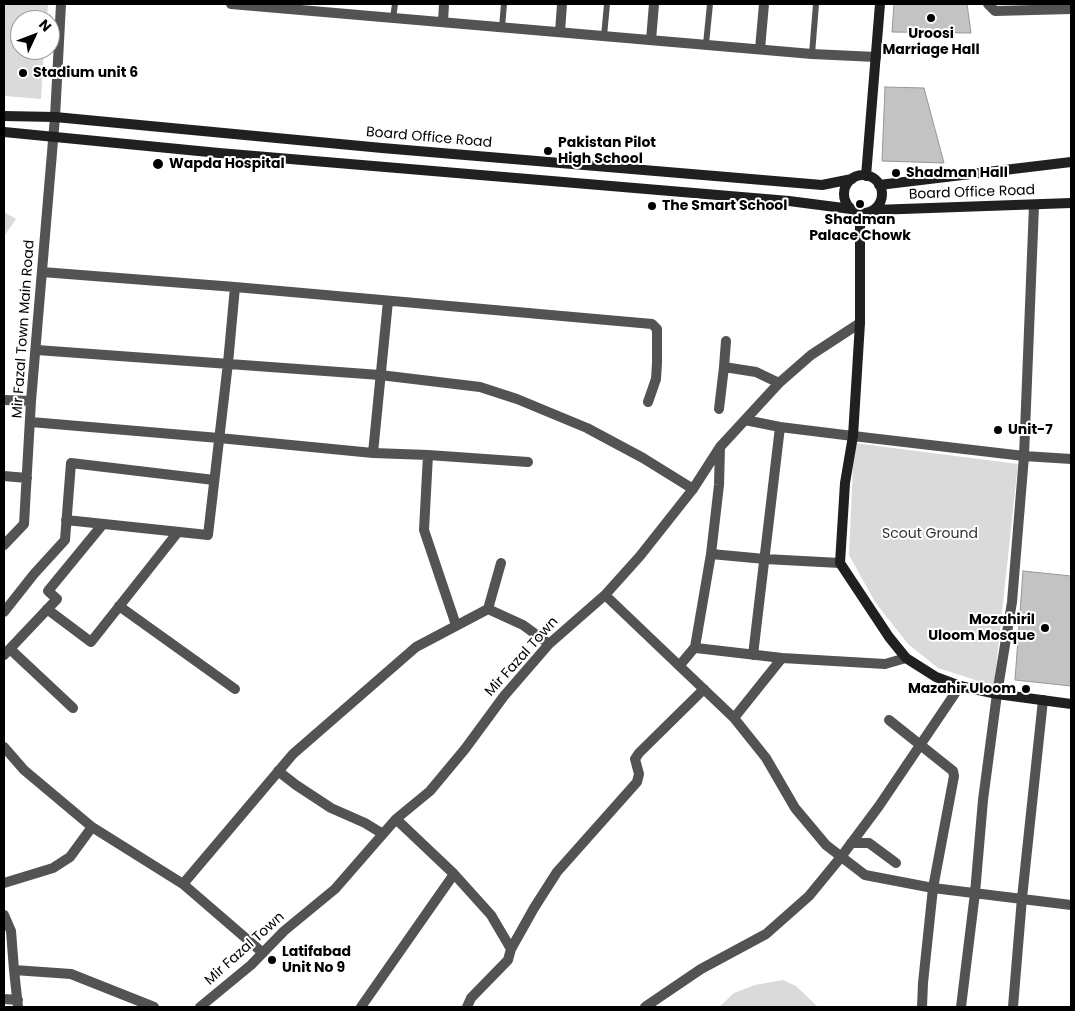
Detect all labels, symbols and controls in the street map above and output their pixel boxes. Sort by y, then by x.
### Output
north arrow [10,10,60,60]
marker: Uroosi Marriage Hall [925,12,937,24]
text: N [34,15,56,36]
place label: Uroosi Marriage Hall [882,26,980,58]
place label: Stadium unit 6 [33,65,138,81]
marker: Stadium unit 6 [17,67,29,79]
street label: Board Office Road [365,124,493,152]
place label: Pakistan Pilot High School [558,135,656,168]
marker: Pakistan Pilot High School [542,145,554,157]
place label: Wapda Hospital [169,156,285,172]
marker: Wapda Hospital [151,157,165,171]
place label: Shadman Hall [906,165,1008,181]
marker: Shadman Hall [890,167,902,179]
street label: Board Office Road [909,182,1035,204]
place label: The Smart School [662,198,787,214]
marker: Shadman Palace Chowk [854,198,866,210]
marker: The Smart School [646,200,658,212]
place label: Shadman Palace Chowk [809,212,911,244]
street label: Mir Fazal Town Main Road [9,239,39,419]
place label: Unit-7 [1008,422,1053,438]
marker: Unit-7 [992,424,1004,436]
park label: Scout Ground [882,526,978,542]
place label: Mozahiril Uloom Mosque [928,612,1035,644]
street label: Mir Fazal Town [482,614,562,700]
marker: Mozahiril Uloom Mosque [1039,622,1051,634]
place label: Mazahir Uloom [908,681,1016,697]
marker: Mazahir Uloom [1020,683,1032,695]
street label: Mir Fazal Town [202,909,288,989]
place label: Latifabad Unit No 9 [282,944,351,976]
marker: Latifabad Unit No 9 [266,954,278,966]

